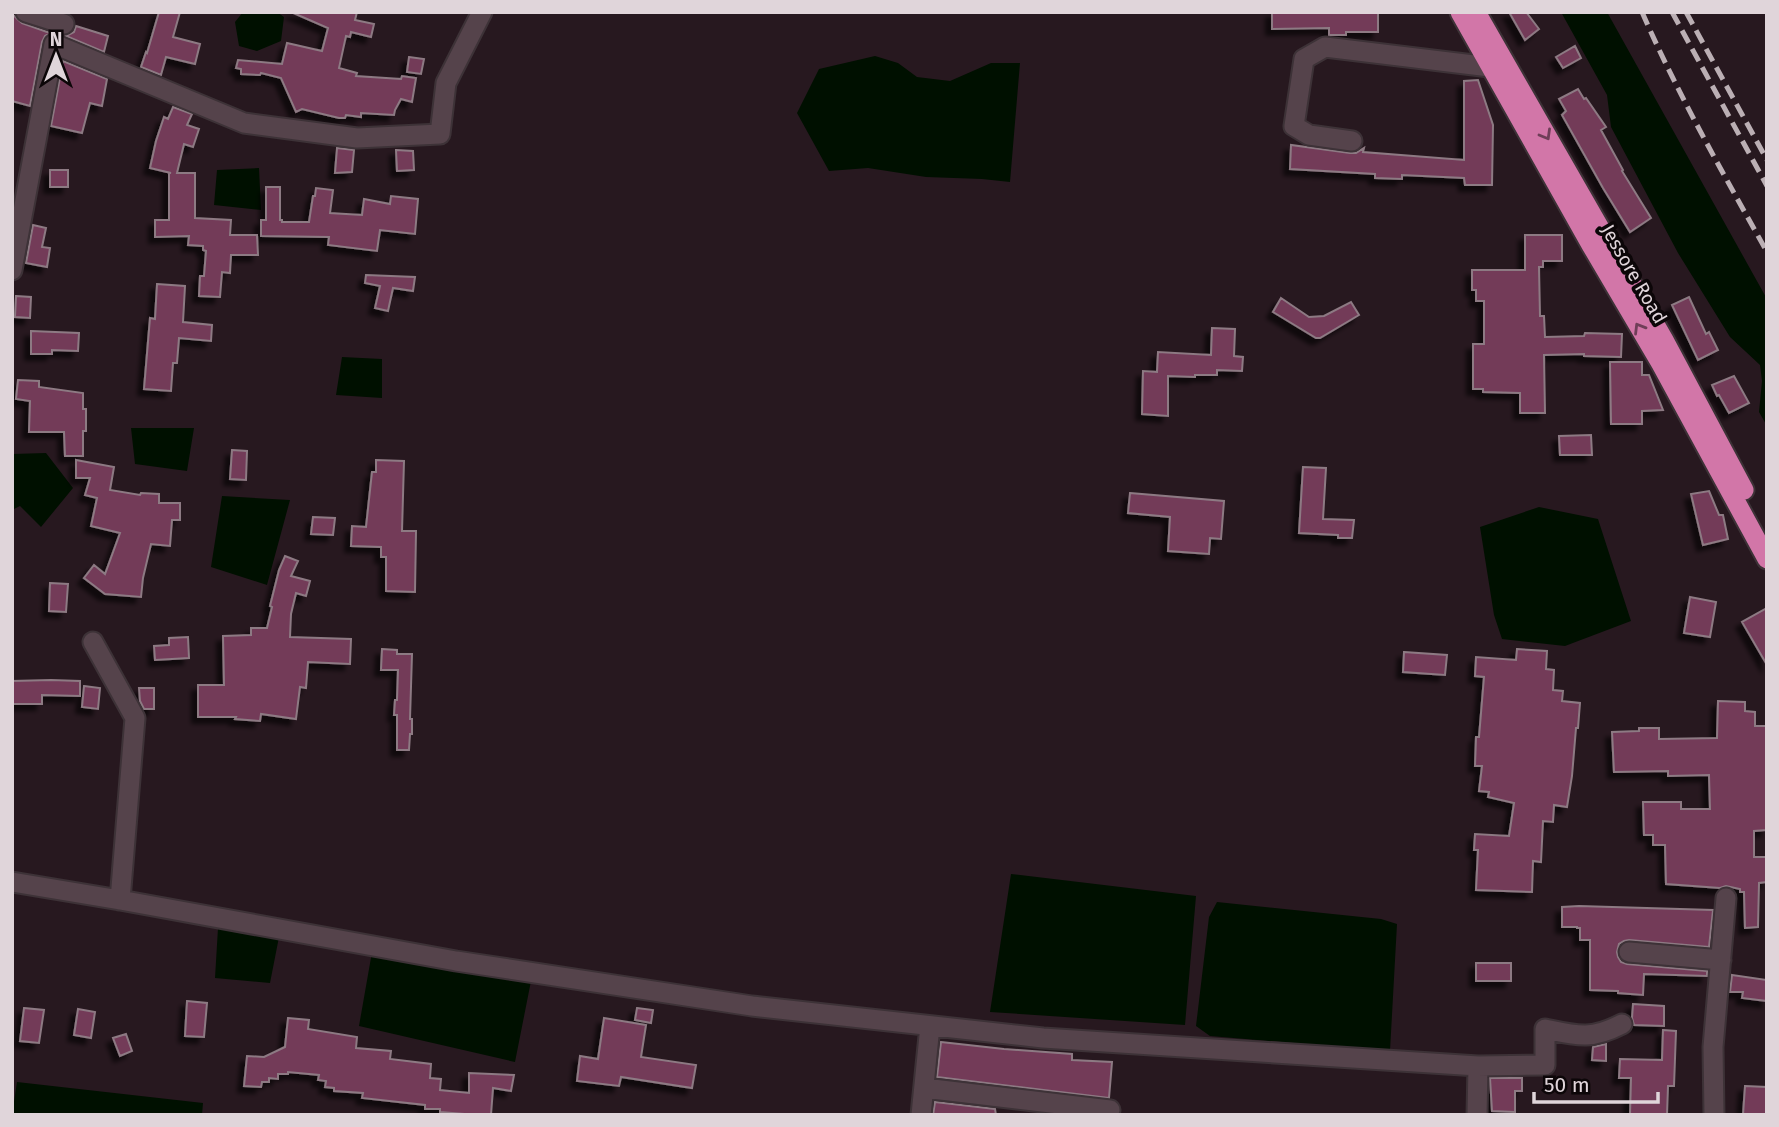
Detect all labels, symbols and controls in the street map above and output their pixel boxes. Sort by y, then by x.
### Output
north arrow [21,21,91,91]
text: N [50,28,62,51]
one-way arrow [1538,128,1551,141]
street label: Jessore Road [1596,220,1672,328]
one-way arrow [1634,322,1647,335]
scale bar [1534,1060,1658,1104]
text: 50 m [1544,1072,1590,1098]

